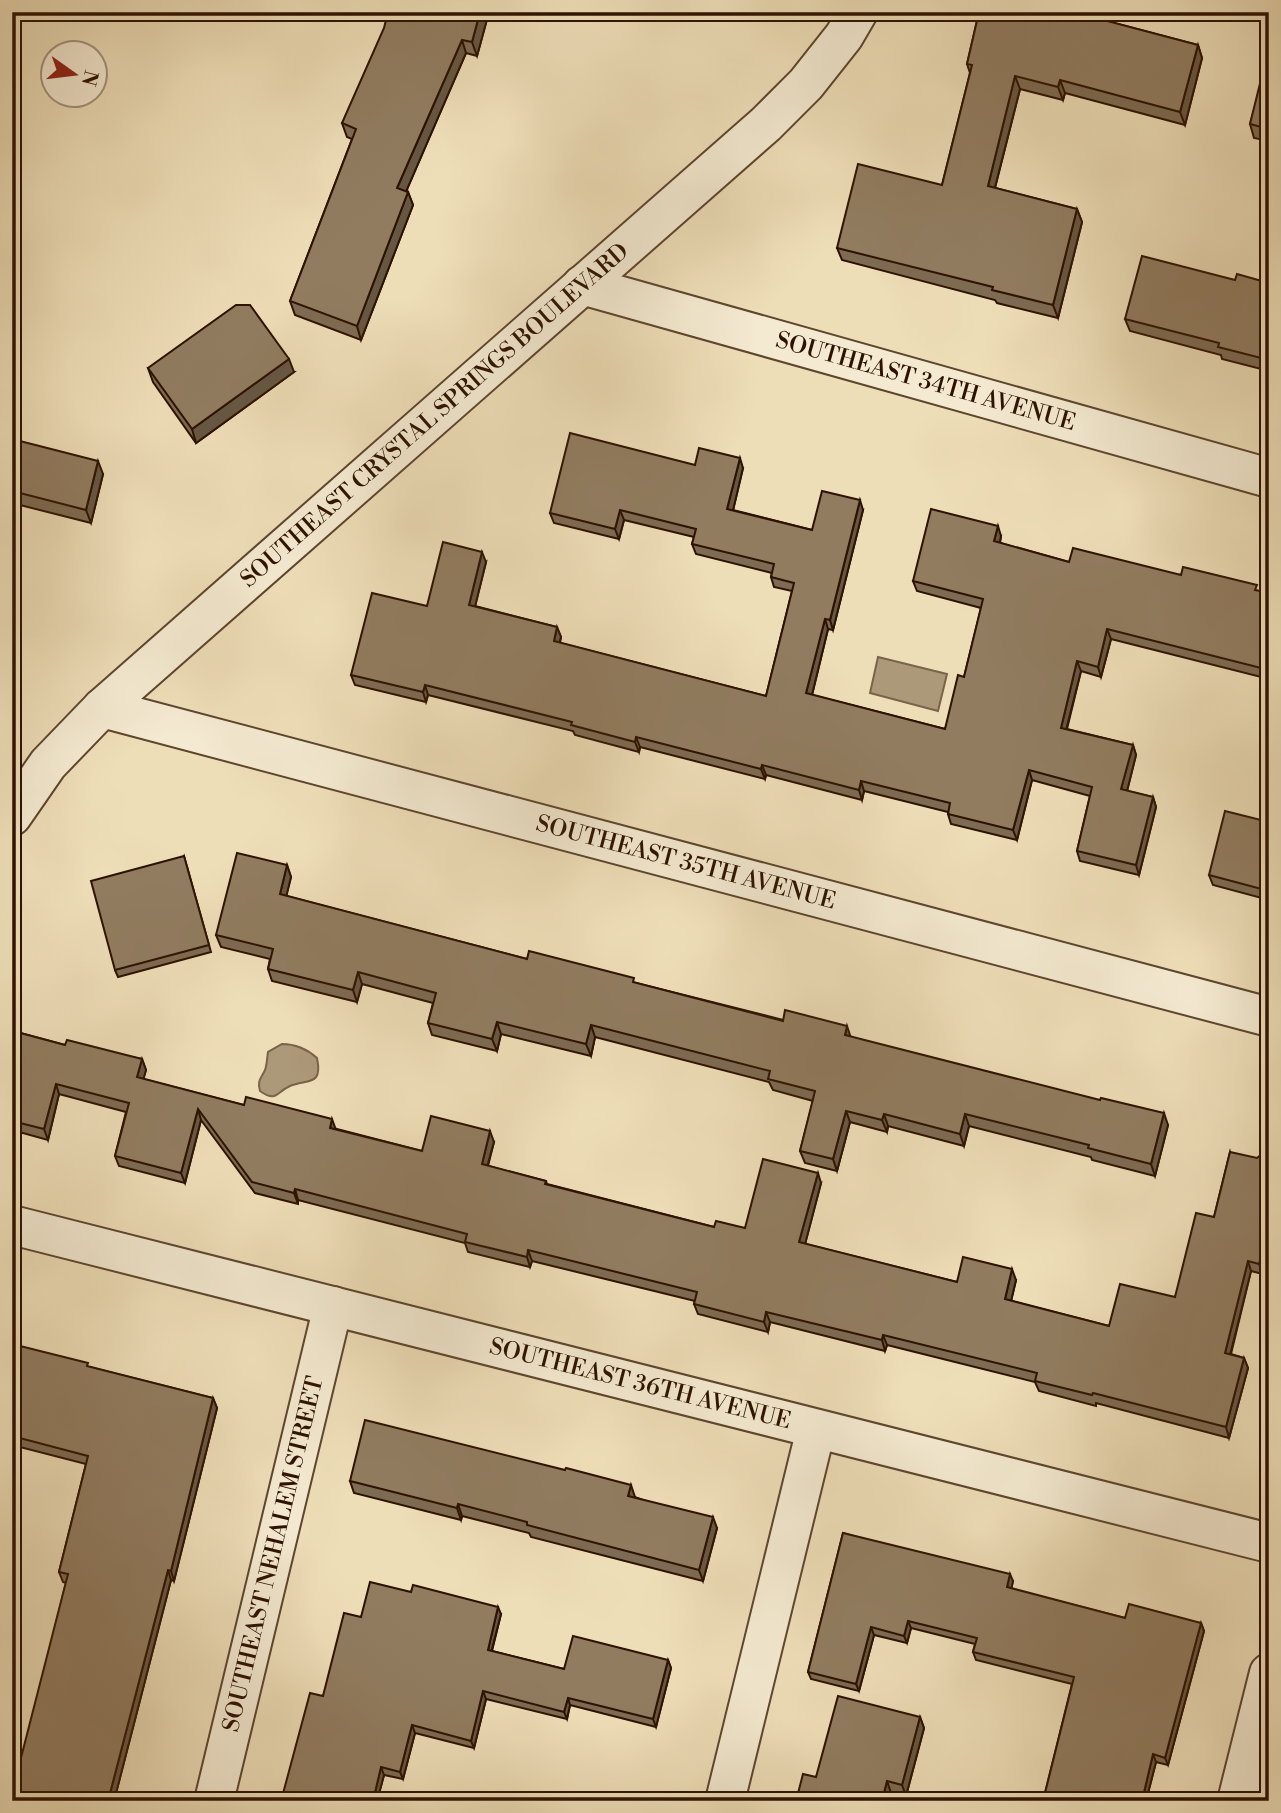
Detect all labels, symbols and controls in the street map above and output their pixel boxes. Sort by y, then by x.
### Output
north arrow [38,38,108,108]
text: N [76,68,103,88]
street label: SOUTHEAST CRYSTAL SPRINGS BOULEVARD [235,237,634,594]
street label: SOUTHEAST 34TH AVENUE [773,326,1079,437]
street label: SOUTHEAST 35TH AVENUE [533,810,839,916]
street label: SOUTHEAST 36TH AVENUE [487,1332,794,1436]
street label: SOUTHEAST NEHALEM STREET [217,1373,330,1735]

